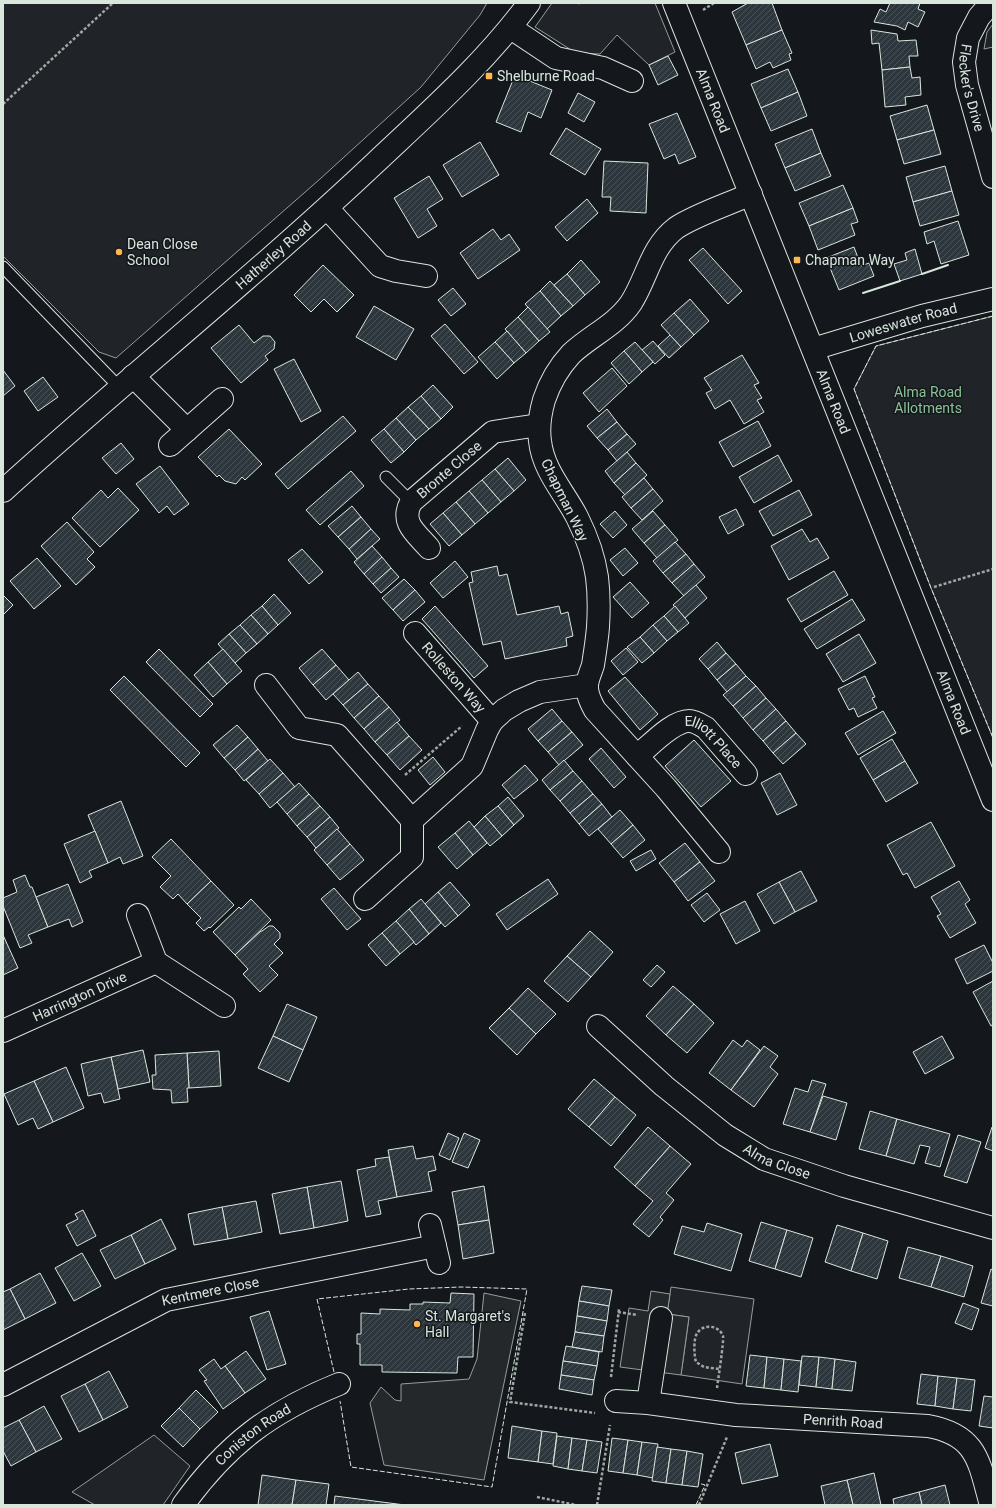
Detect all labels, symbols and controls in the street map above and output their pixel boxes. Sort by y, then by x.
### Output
street label: Flecker's Drive [956,43,988,133]
street label: Alma Road [693,66,733,135]
place label: Shelburne Road [497,68,595,84]
marker: Shelburne Road [484,71,494,81]
street label: Hatherley Road [233,218,314,292]
place label: Dean Close School [127,236,198,268]
marker: Dean Close School [114,247,124,257]
place label: Chapman Way [805,252,895,268]
marker: Chapman Way [792,255,802,265]
street label: Loweswater Road [847,300,959,346]
street label: Alma Road [813,367,853,436]
park label: Alma Road Allotments [894,384,962,416]
street label: Bronte Close [413,438,485,502]
street label: Chapman Way [538,456,592,544]
street label: Rolleston Way [419,639,489,716]
street label: Alma Road [934,668,974,737]
street label: Elliott Place [684,713,745,771]
street label: Harrington Drive [30,968,129,1025]
street label: Alma Close [740,1140,812,1182]
street label: Kentmere Close [160,1274,260,1309]
place label: St. Margaret's Hall [425,1308,511,1340]
marker: St. Margaret's Hall [412,1319,422,1329]
street label: Coniston Road [212,1400,293,1469]
street label: Penrith Road [803,1411,883,1431]

